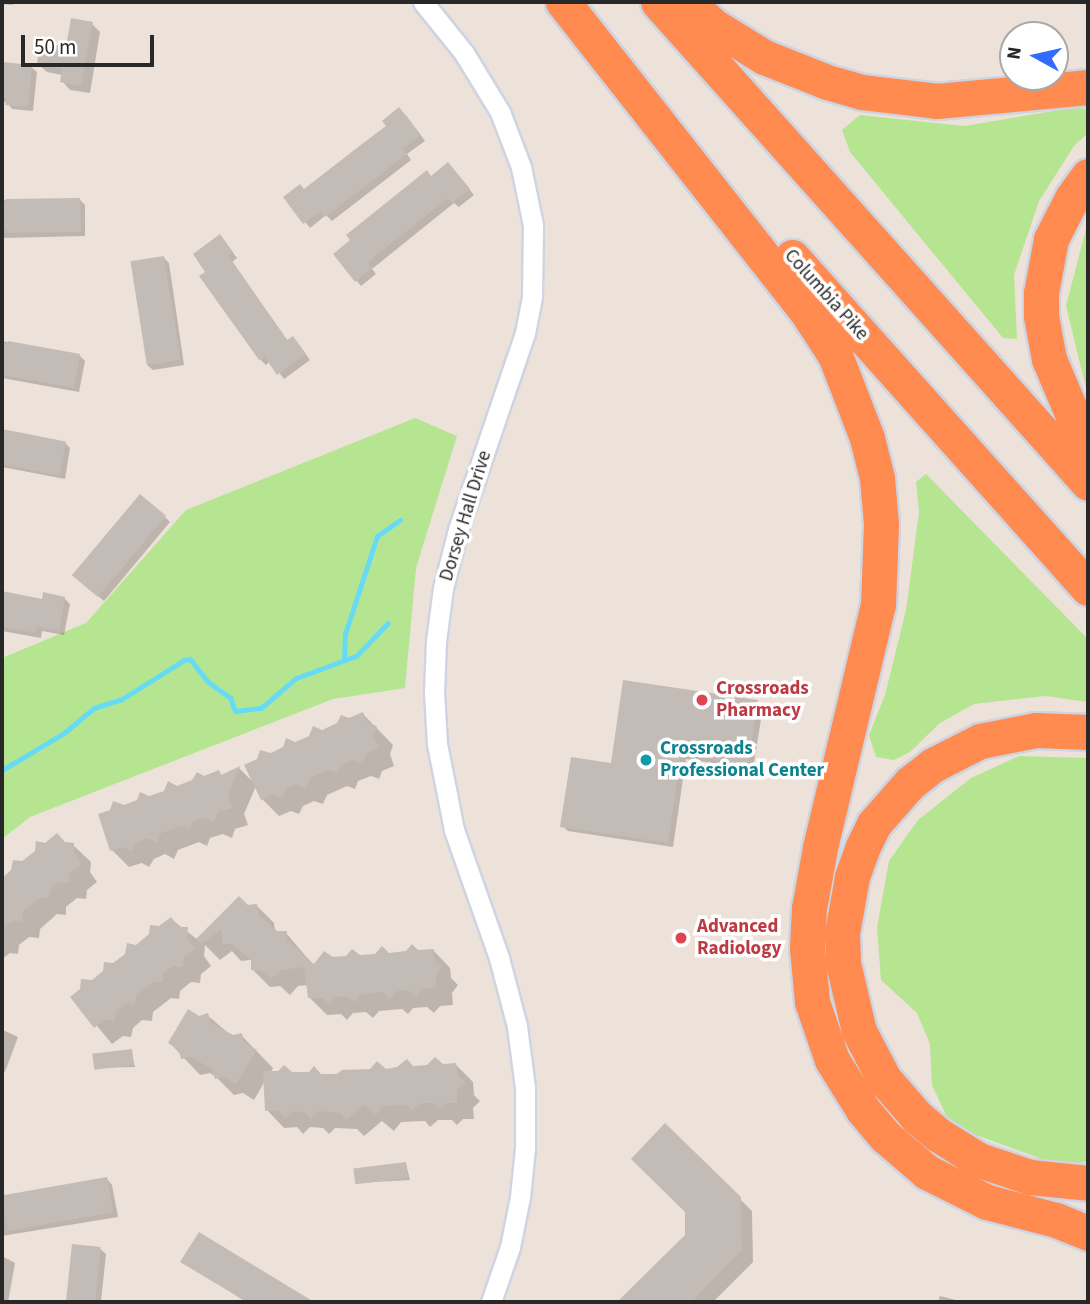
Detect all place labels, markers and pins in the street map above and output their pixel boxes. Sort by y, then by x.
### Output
place label: Crossroads Pharmacy [716,678,809,722]
marker: Crossroads Pharmacy [694,692,710,708]
place label: Crossroads Professional Center [660,738,824,782]
marker: Crossroads Professional Center [638,752,654,768]
place label: Advanced Radiology [697,916,781,960]
marker: Advanced Radiology [671,928,691,948]

